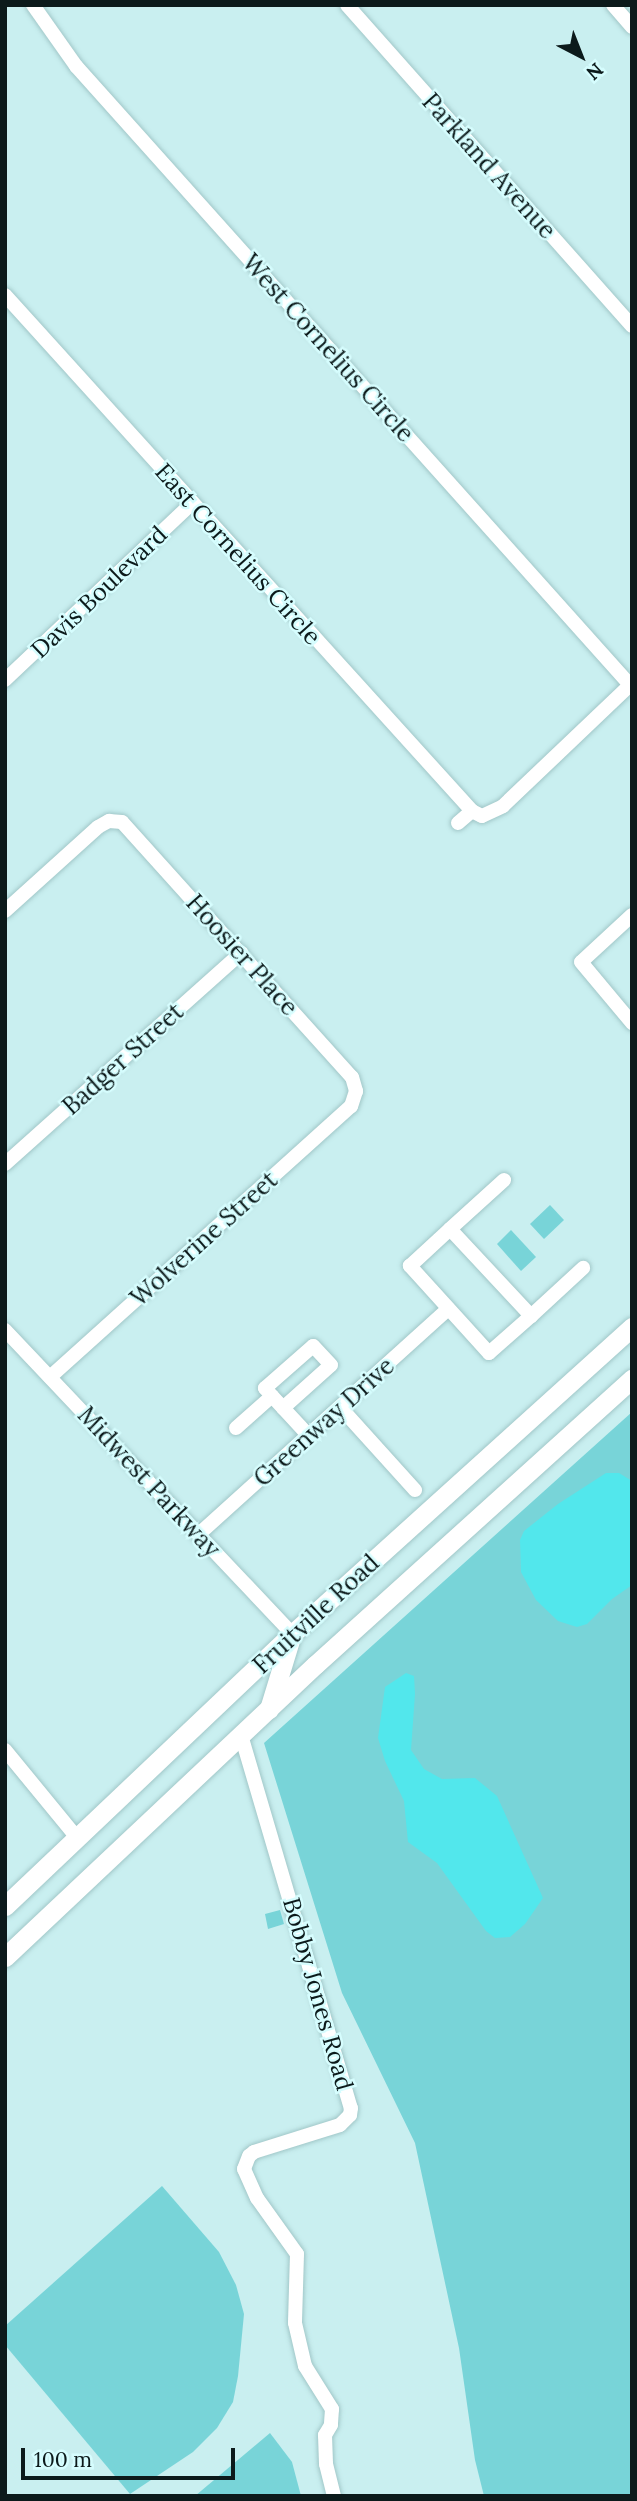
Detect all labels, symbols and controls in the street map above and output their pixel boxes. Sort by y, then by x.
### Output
north arrow [546,21,616,91]
text: N [582,58,609,85]
street label: Parkland Avenue [416,87,562,245]
street label: West Cornelius Circle [236,248,420,448]
street label: East Cornelius Circle [149,457,327,651]
street label: Davis Boulevard [25,520,173,664]
street label: Hoosier Place [180,889,304,1021]
street label: Badger Street [57,997,189,1121]
street label: Wolverine Street [125,1166,283,1312]
street label: Greenway Drive [248,1352,400,1492]
street label: Midwest Parkway [72,1401,226,1563]
street label: Fruitville Road [247,1548,385,1680]
street label: Bobby Jones Road [277,1894,359,2094]
scale bar [24,2434,238,2478]
text: 100 m [34,2446,92,2473]

